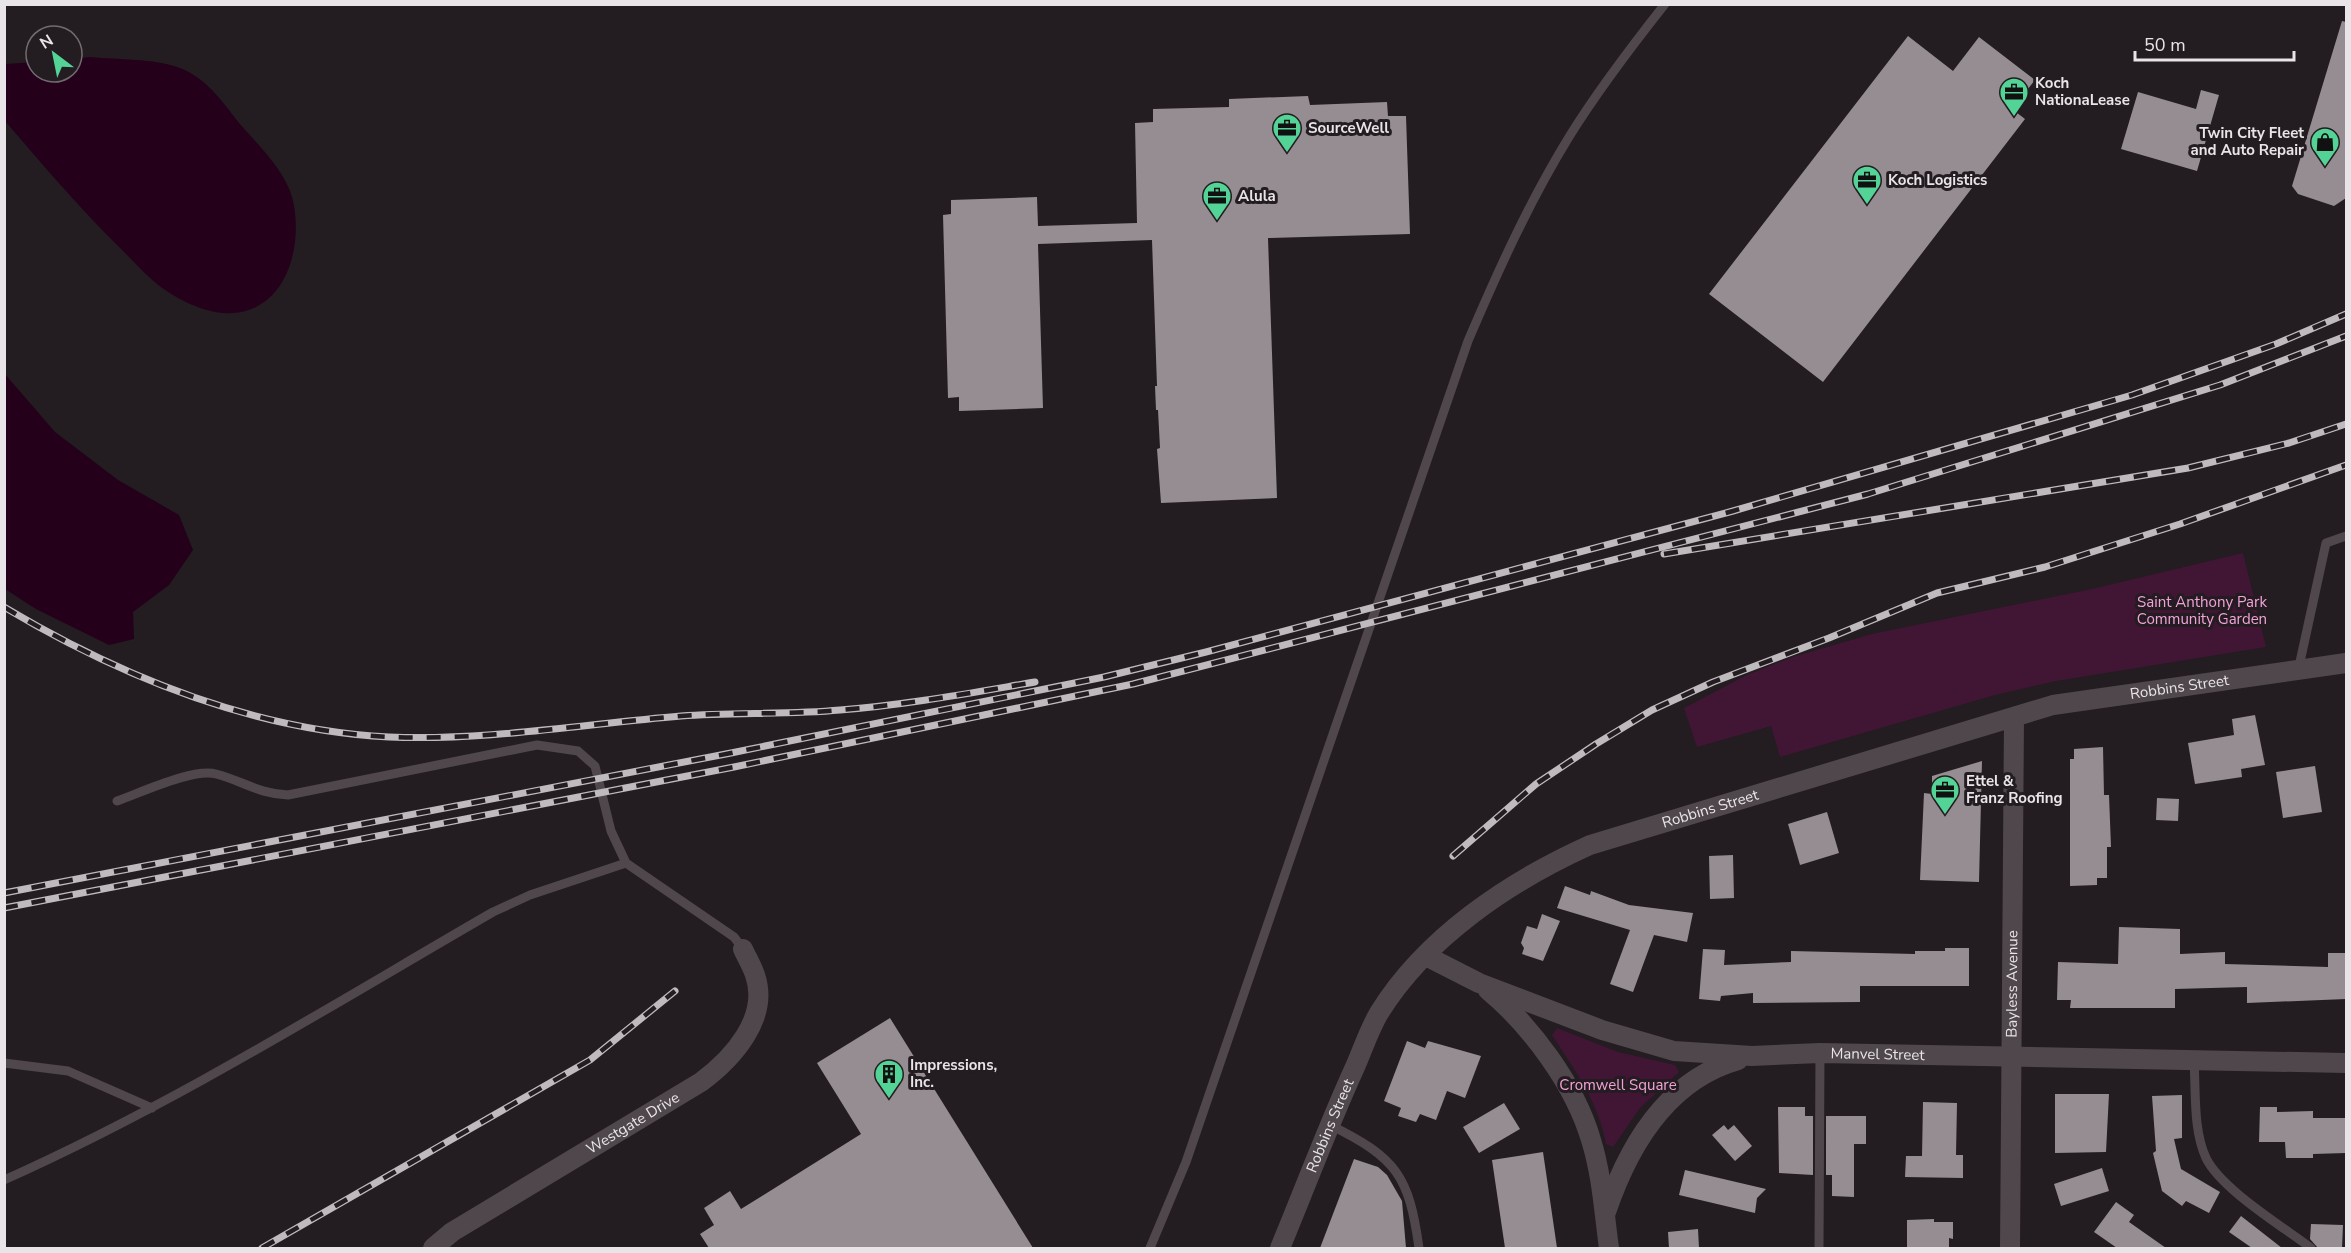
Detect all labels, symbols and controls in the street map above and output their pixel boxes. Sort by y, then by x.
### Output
north arrow [24,24,84,84]
scale bar [2135,24,2294,62]
text: N [36,30,57,55]
text: 50 m [2144,33,2186,57]
place label: Koch NationaLease [2035,73,2130,110]
office icon: Koch NationaLease [1998,76,2030,118]
office icon: SourceWell [1271,112,1303,154]
place label: SourceWell [1308,118,1389,138]
place label: Twin City Fleet and Auto Repair [2191,123,2304,160]
shop icon: Twin City Fleet and Auto Repair [2309,126,2341,168]
office icon: Koch Logistics [1851,164,1883,206]
place label: Koch Logistics [1888,170,1987,190]
office icon: Alula [1201,180,1233,222]
place label: Alula [1238,186,1276,206]
park label: Saint Anthony Park Community Garden [2137,592,2267,629]
street label: Robbins Street [2129,670,2231,704]
place label: Ettel & Franz Roofing [1966,771,2063,808]
office icon: Ettel & Franz Roofing [1929,774,1961,816]
street label: Robbins Street [1659,784,1761,833]
street label: Bayless Avenue [2002,930,2022,1038]
street label: Manvel Street [1830,1043,1926,1065]
place label: Impressions, Inc. [910,1055,997,1092]
building icon: Impressions, Inc. [873,1058,905,1100]
street label: Robbins Street [1302,1075,1359,1176]
park label: Cromwell Square [1559,1075,1677,1095]
street label: Westgate Drive [583,1087,683,1159]

